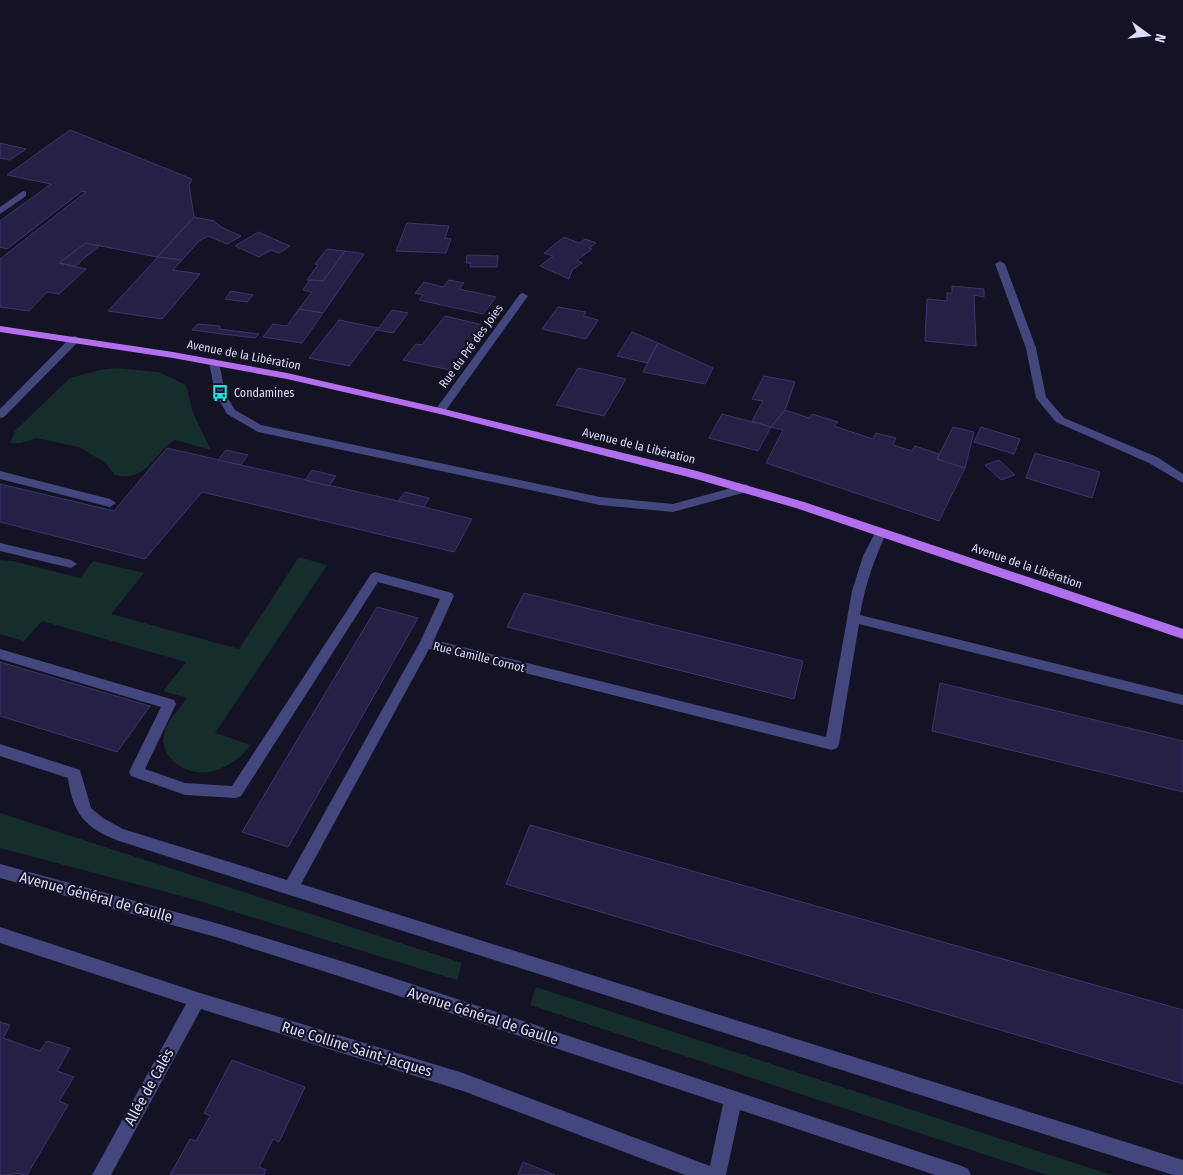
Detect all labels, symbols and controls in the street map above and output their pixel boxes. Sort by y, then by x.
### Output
north arrow [1123,10,1173,60]
text: N [1151,32,1169,44]
street label: Rue du Pré des Joies [436,302,506,390]
street label: Avenue de la Libération [186,337,302,373]
bus stop icon: Condamines [210,383,230,403]
place label: Condamines [234,386,294,400]
street label: Avenue de la Libération [581,425,697,467]
street label: Avenue de la Libération [970,541,1084,591]
street label: Rue Camille Cornot [432,639,526,675]
street label: Avenue Général de Gaulle [18,868,174,926]
street label: Avenue Général de Gaulle [405,983,561,1049]
street label: Rue Colline Saint-Jacques [280,1018,434,1080]
street label: Allée de Calès [120,1045,178,1129]

